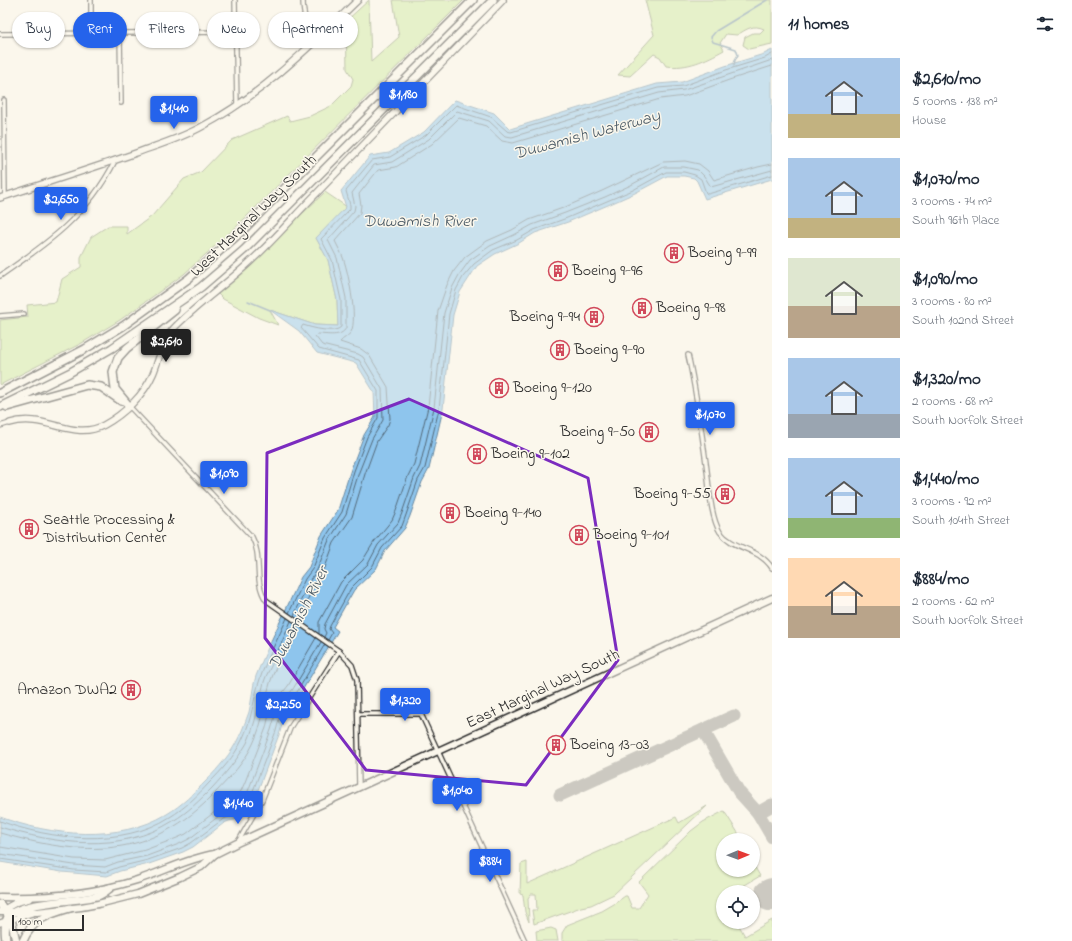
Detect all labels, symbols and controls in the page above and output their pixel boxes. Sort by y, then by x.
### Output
chip: Buy [12,12,65,48]
chip: Rent [73,12,127,48]
chip: Filters [135,12,199,48]
chip: New [207,12,260,48]
chip: Apartment [268,12,358,48]
text: 11 homes [788,12,849,37]
icon: filters [1034,13,1056,35]
text: $2,610/mo [912,67,981,92]
icon: home [820,74,868,122]
pin: $1,180 [370,82,436,116]
text: $1,180 [389,85,417,104]
text: 5 rooms · 138 m² [912,92,998,111]
pin: $1,410 [141,96,207,130]
text: $1,410 [159,99,189,118]
water label: Duwamish Waterway [511,103,664,168]
text: House [912,111,946,130]
street label: West Marginal Way South [185,149,323,283]
text: $1,070/mo [912,167,980,192]
icon: home [820,174,868,222]
pin: $2,650 [28,187,94,221]
text: $2,650 [43,190,79,209]
text: 3 rooms · 74 m² [912,192,992,211]
water label: Duwamish River [363,209,478,234]
text: South 96th Place [912,211,999,230]
place label: Boeing 9-99 [687,241,757,265]
building icon: Boeing 9-99 [663,242,685,264]
place label: Boeing 9-96 [571,259,643,283]
building icon: Boeing 9-96 [547,260,569,282]
text: $1,090/mo [912,267,978,292]
icon: home [820,274,868,322]
text: 3 rooms · 80 m² [912,292,992,311]
place label: Boeing 9-98 [655,296,726,320]
building icon: Boeing 9-98 [631,297,653,319]
place label: Boeing 9-94 [509,305,580,329]
building icon: Boeing 9-94 [583,306,605,328]
text: South 102nd Street [912,311,1014,330]
pin: $2,610 [133,329,199,363]
text: $2,610 [150,332,182,351]
place label: Boeing 9-90 [573,338,645,362]
building icon: Boeing 9-90 [549,339,571,361]
text: $1,320/mo [912,367,981,392]
icon: home [820,374,868,422]
place label: Boeing 9-120 [512,376,592,400]
building icon: Boeing 9-120 [488,377,510,399]
text: 2 rooms · 68 m² [912,392,993,411]
pin: $1,070 [677,402,743,436]
text: $1,070 [695,405,725,424]
text: South Norfolk Street [912,411,1023,430]
place label: Boeing 9-50 [559,420,635,444]
building icon: Boeing 9-50 [638,421,660,443]
place label: Boeing 9-102 [490,442,570,466]
building icon: Boeing 9-102 [466,443,488,465]
pin: $1,090 [191,461,257,495]
text: $1,090 [209,464,239,483]
text: $1,440/mo [912,467,979,492]
icon: home [820,474,868,522]
place label: Boeing 9-55 [633,482,711,506]
building icon: Boeing 9-55 [714,483,736,505]
text: 3 rooms · 92 m² [912,492,992,511]
place label: Boeing 9-140 [463,501,542,525]
building icon: Boeing 9-140 [439,502,461,524]
place label: Seattle Processing & Distribution Center [42,508,176,550]
text: South 104th Street [912,511,1010,530]
building icon: Seattle Processing & Distribution Center [18,518,40,540]
place label: Boeing 9-101 [592,523,669,547]
building icon: Boeing 9-101 [568,524,590,546]
water label: Duwamish River [262,560,337,674]
text: $884/mo [912,567,969,592]
icon: home [820,574,868,622]
text: 2 rooms · 62 m² [912,592,995,611]
text: South Norfolk Street [912,611,1023,630]
street label: East Marginal Way South [462,643,624,735]
place label: Amazon DWA2 [17,678,117,702]
building icon: Amazon DWA2 [120,679,142,701]
pin: $1,320 [372,688,438,722]
text: $1,320 [389,691,421,710]
pin: $2,250 [250,692,316,726]
text: $2,250 [265,695,301,714]
place label: Boeing 13-03 [569,733,649,757]
building icon: Boeing 13-03 [545,734,567,756]
pin: $1,040 [424,778,490,812]
text: $1,040 [442,781,472,800]
pin: $1,440 [205,791,271,825]
text: $1,440 [223,794,253,813]
north arrow [716,833,760,877]
map controls [716,833,760,929]
pin: $884 [466,849,514,883]
text: $884 [479,852,501,871]
button: locate [716,885,760,929]
scale bar [12,913,84,932]
text: 100 m [18,914,42,930]

